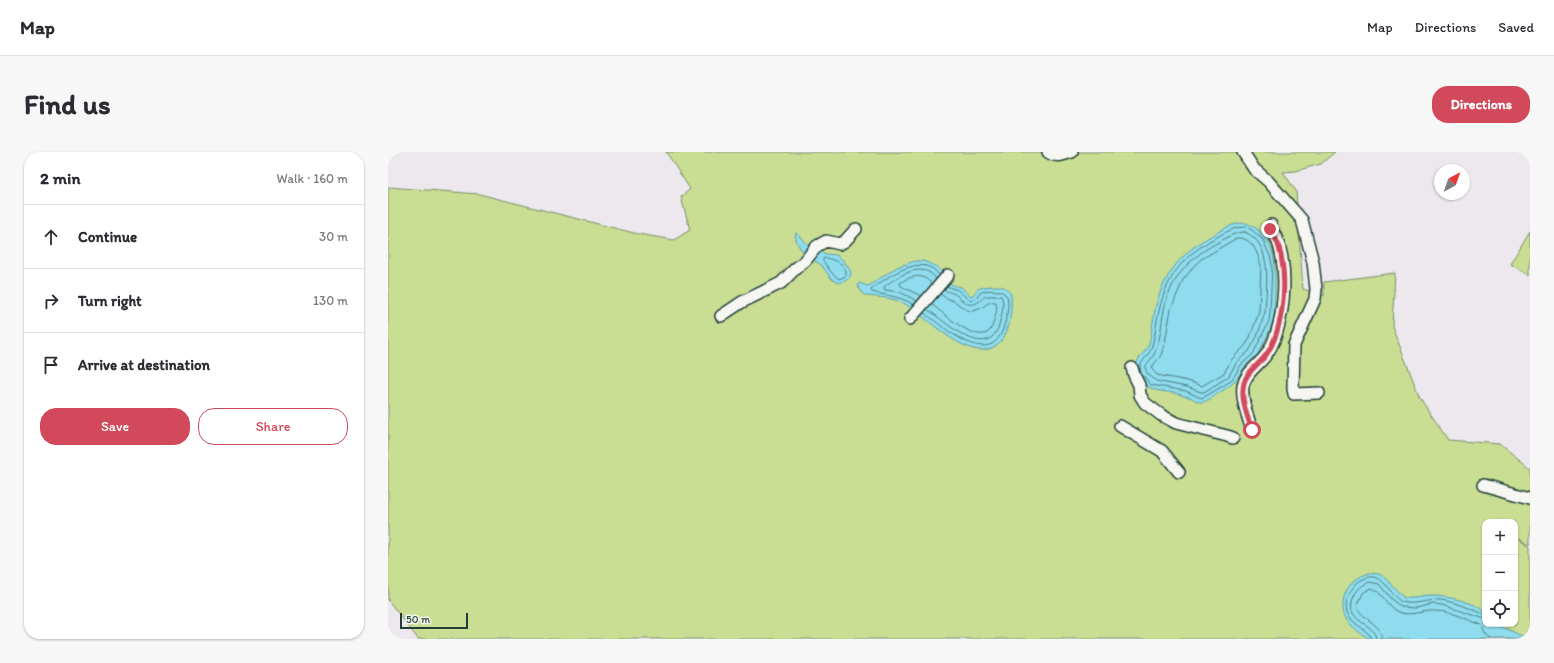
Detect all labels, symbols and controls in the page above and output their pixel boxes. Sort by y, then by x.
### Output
text: Map [20,16,55,39]
text: Map [1367,19,1393,36]
text: Directions [1415,19,1476,36]
text: Saved [1498,19,1534,36]
button: Directions [1432,86,1530,123]
text: Find us [24,87,111,121]
north arrow [1434,164,1470,200]
text: 2 min [40,168,80,188]
text: Walk · 160 m [277,171,348,186]
route end [1261,220,1279,238]
icon: ahead [40,226,62,248]
text: Continue [78,228,137,246]
text: 30 m [319,229,348,244]
icon: right [40,290,62,312]
text: Turn right [78,292,142,310]
text: 130 m [313,293,348,308]
icon: arrive [40,354,62,376]
text: Arrive at destination [78,356,210,374]
button: Save [40,408,190,445]
button: Share [198,408,348,445]
route start [1243,421,1261,439]
map controls [1482,519,1518,627]
button: + [1482,519,1518,555]
button: − [1482,555,1518,591]
button: locate [1482,591,1518,627]
scale bar [400,611,468,630]
text: 50 m [406,613,430,626]

